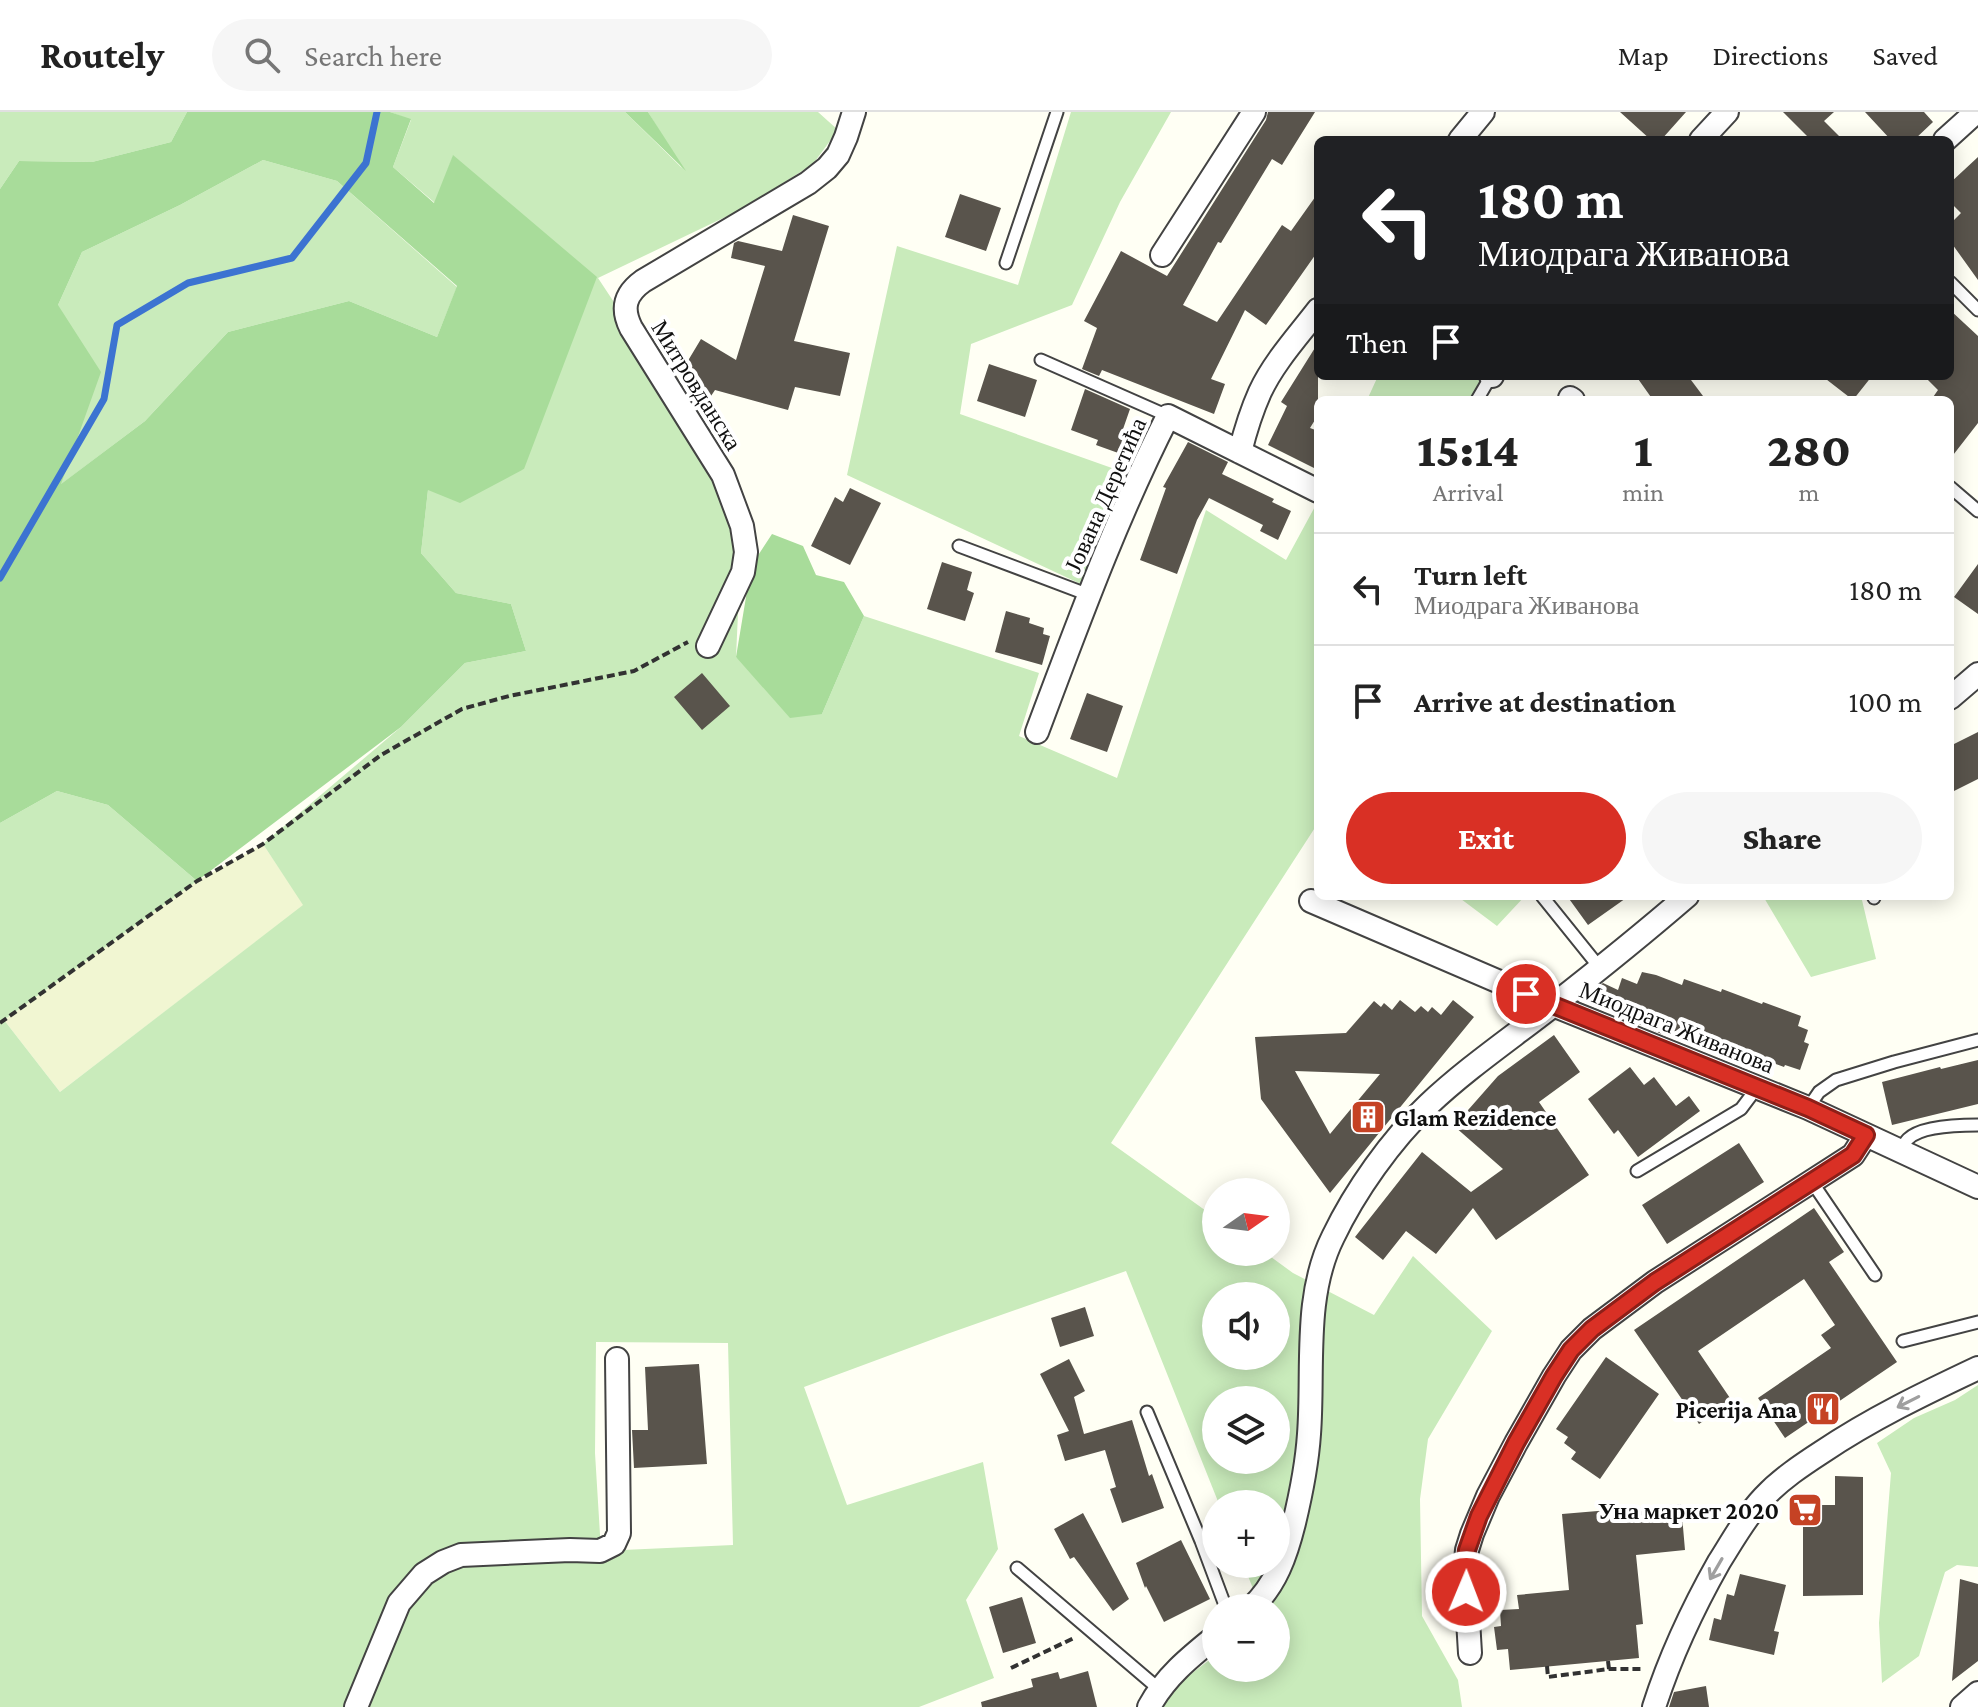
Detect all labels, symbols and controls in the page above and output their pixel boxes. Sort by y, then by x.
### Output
search box [212,19,772,91]
icon: search [240,33,284,77]
text: Routely [40,34,164,76]
text: Search here [304,39,442,72]
text: Map [1618,40,1669,71]
text: Directions [1713,40,1828,71]
text: Saved [1872,40,1938,71]
icon: left [1346,168,1450,272]
text: 180 m [1478,168,1624,230]
text: Миодрага Живанова [1478,234,1790,274]
street label: Митровданска [646,315,748,455]
icon: arrive [1424,320,1468,364]
text: Then [1346,326,1408,359]
street label: Јована Деретића [1059,413,1151,577]
text: 15:14 [1417,423,1519,476]
text: 1 [1634,423,1652,476]
text: 280 [1767,423,1851,476]
text: Arrival [1433,478,1504,507]
text: min [1622,478,1664,507]
text: m [1799,478,1819,507]
text: Turn left [1414,558,1527,591]
icon: left [1346,567,1390,611]
text: 180 m [1849,573,1922,606]
text: Миодрага Живанова [1414,591,1639,620]
icon: arrive [1346,679,1390,723]
text: Arrive at destination [1414,685,1676,718]
text: 100 m [1848,685,1922,718]
button: Exit [1346,792,1626,884]
button: Share [1642,792,1922,884]
pin [1492,960,1560,1028]
icon: arrive [1504,972,1548,1016]
street label: Миодрага Живанова [1576,976,1779,1079]
building icon: Glam Rezidence [1349,1098,1387,1136]
place label: Glam Rezidence [1394,1104,1556,1131]
north arrow [1202,1178,1290,1266]
map controls [1202,1178,1290,1682]
button: sound [1202,1282,1290,1370]
button: layers [1202,1386,1290,1474]
restaurant icon: Picerija Ana [1804,1390,1842,1428]
place label: Picerija Ana [1676,1396,1797,1424]
one-way arrow [1897,1396,1920,1411]
button: + [1202,1490,1290,1578]
supermarket icon: Уна маркет 2020 [1786,1491,1824,1529]
place label: Уна маркет 2020 [1598,1497,1779,1524]
position arrow [1424,1550,1508,1634]
one-way arrow [1708,1557,1724,1580]
button: − [1202,1594,1290,1682]

